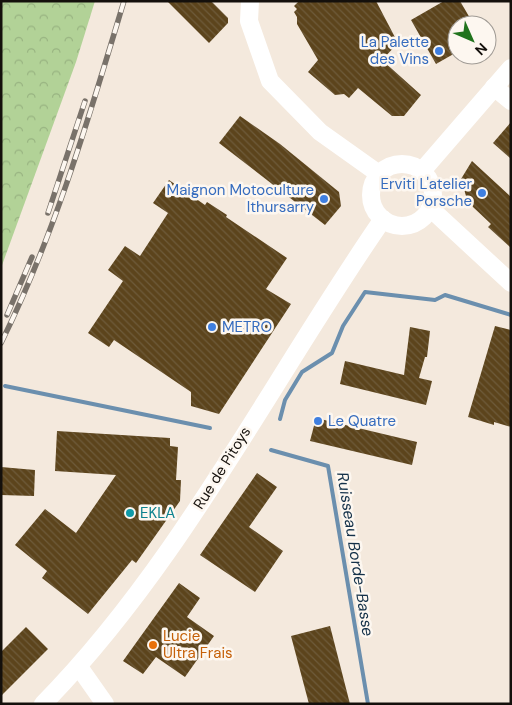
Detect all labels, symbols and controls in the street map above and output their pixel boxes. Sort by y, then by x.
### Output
north arrow [447,15,497,65]
place label: La Palette des Vins [361,32,429,69]
text: N [471,39,491,59]
marker: La Palette des Vins [433,45,445,57]
place label: Erviti L'atelier Porsche [380,174,472,211]
place label: Maignon Motoculture Ithursarry [167,180,315,217]
marker: Erviti L'atelier Porsche [476,187,488,199]
marker: Maignon Motoculture Ithursarry [318,193,330,205]
place label: METRO [222,317,272,337]
marker: METRO [206,321,218,333]
place label: Le Quatre [328,411,396,431]
marker: Le Quatre [312,415,324,427]
street label: Rue de Pitoys [189,423,255,513]
water label: Ruisseau Borde-Basse [332,471,379,638]
place label: EKLA [140,503,175,523]
marker: EKLA [124,507,136,519]
place label: Lucie Ultra Frais [163,626,233,663]
marker: Lucie Ultra Frais [147,639,159,651]

